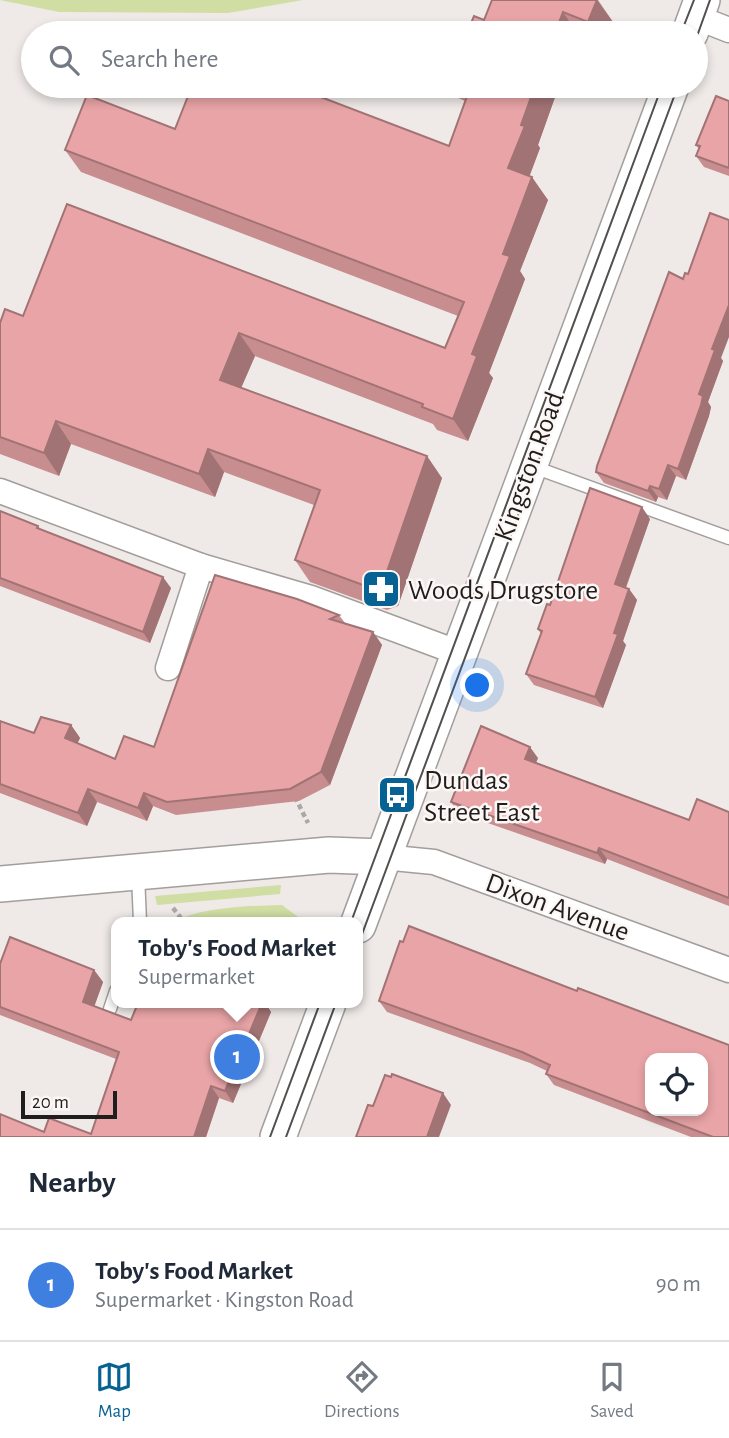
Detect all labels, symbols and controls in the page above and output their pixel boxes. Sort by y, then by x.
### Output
search box [21,21,708,98]
icon: search [45,41,83,79]
text: Search here [101,46,219,72]
street label: Kingston Road [490,388,570,545]
pharmacy icon: Woods Drugstore [360,568,402,610]
place label: Woods Drugstore [408,577,598,605]
your location [460,668,494,702]
place label: Dundas Street East [424,767,540,827]
bus stop icon: Dundas Street East [376,774,418,816]
street label: Dixon Avenue [482,869,633,947]
popup [111,917,363,1008]
text: Toby's Food Market [138,935,336,961]
text: Supermarket [138,966,255,989]
pin: 1 [214,1031,260,1083]
map controls [645,1053,708,1116]
button: locate [645,1053,708,1116]
scale bar [21,1088,117,1120]
text: 20 m [32,1093,69,1112]
text: Nearby [28,1168,116,1198]
text: Toby's Food Market [95,1258,293,1284]
text: 1 [47,1273,55,1296]
text: 90 m [656,1273,701,1296]
text: Supermarket · Kingston Road [95,1289,354,1312]
tab: Map [95,1358,133,1423]
tab: Directions [324,1358,400,1423]
tab: Saved [590,1358,634,1423]

